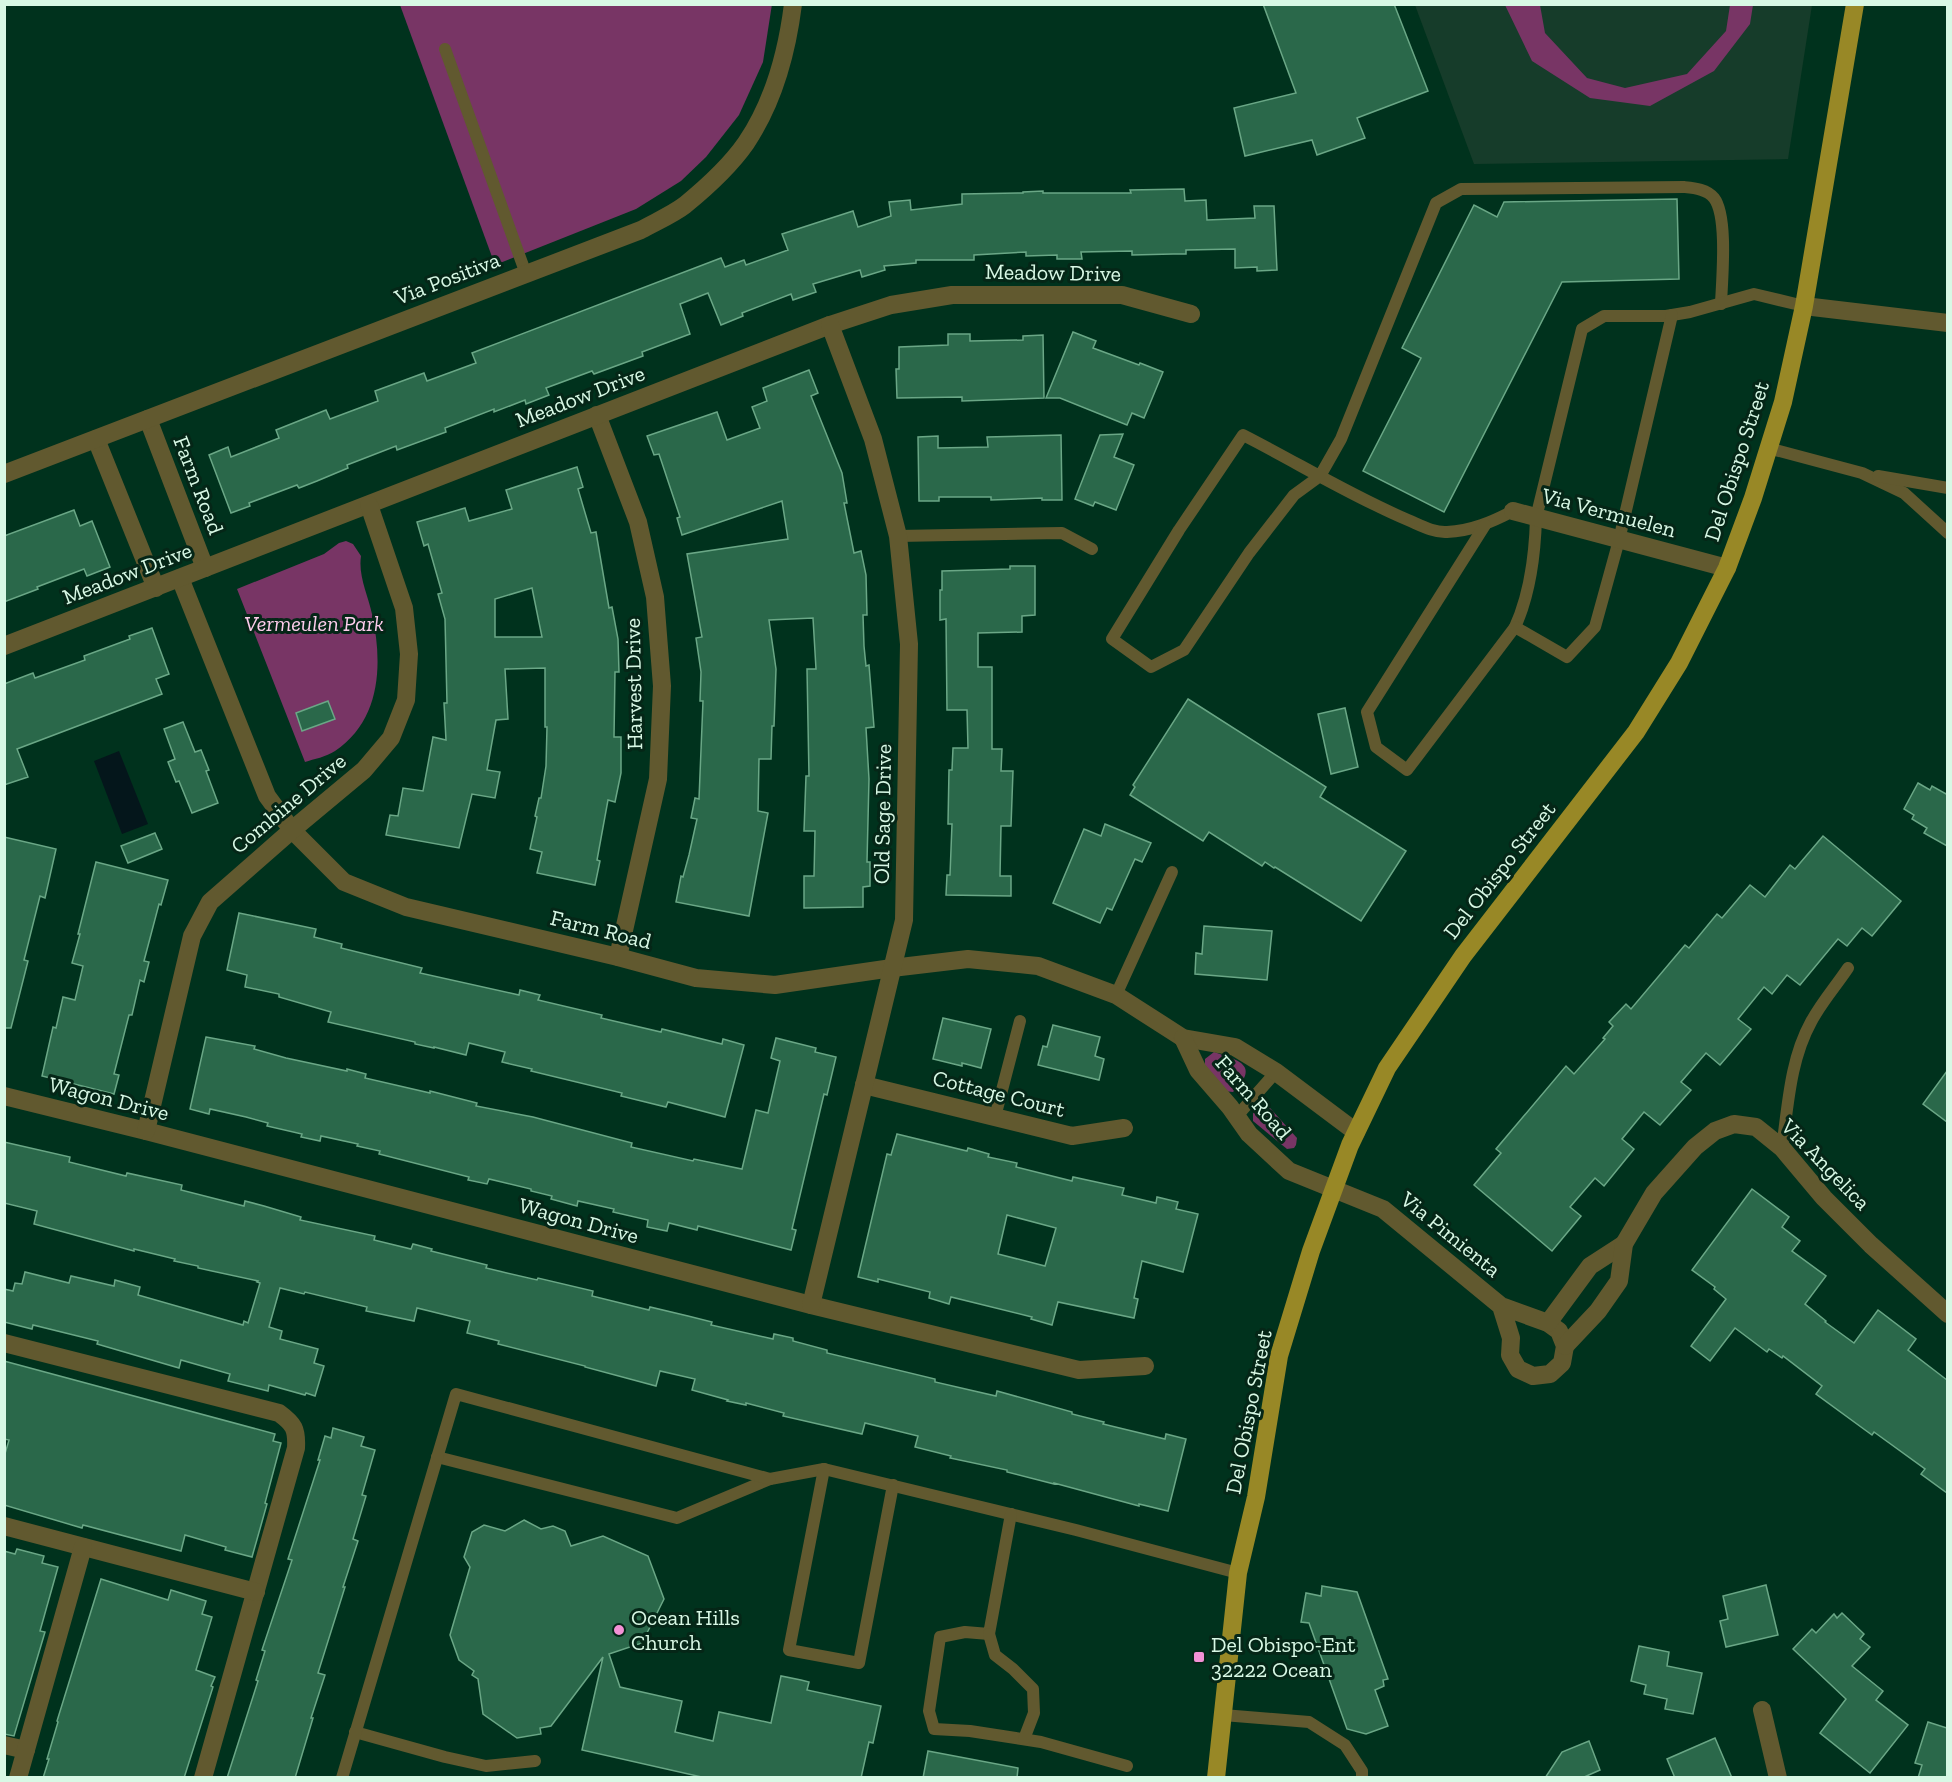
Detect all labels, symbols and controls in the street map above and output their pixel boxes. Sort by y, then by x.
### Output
street label: Via Positiva [390,246,504,311]
street label: Meadow Drive [985,258,1121,287]
street label: Meadow Drive [512,359,649,433]
street label: Del Obispo Street [1698,377,1775,545]
street label: Farm Road [167,432,230,538]
street label: Via Vermuelen [1538,481,1679,543]
street label: Meadow Drive [59,536,196,610]
park label: Vermeulen Park [244,610,384,637]
street label: Harvest Drive [619,618,648,750]
street label: Old Sage Drive [868,744,897,884]
street label: Combine Drive [225,747,351,859]
street label: Del Obispo Street [1437,796,1562,944]
street label: Farm Road [548,904,654,955]
street label: Farm Road [1210,1050,1298,1145]
street label: Cottage Court [930,1064,1068,1123]
street label: Wagon Drive [46,1071,172,1126]
street label: Via Angelica [1775,1112,1876,1216]
street label: Via Pimienta [1394,1185,1507,1283]
street label: Wagon Drive [516,1192,642,1249]
street label: Del Obispo Street [1219,1327,1278,1496]
place label: Ocean Hills Church [631,1604,740,1656]
marker: Ocean Hills Church [612,1623,626,1637]
place label: Del Obispo-Ent 32222 Ocean [1211,1631,1356,1683]
marker: Del Obispo-Ent 32222 Ocean [1192,1650,1206,1664]

